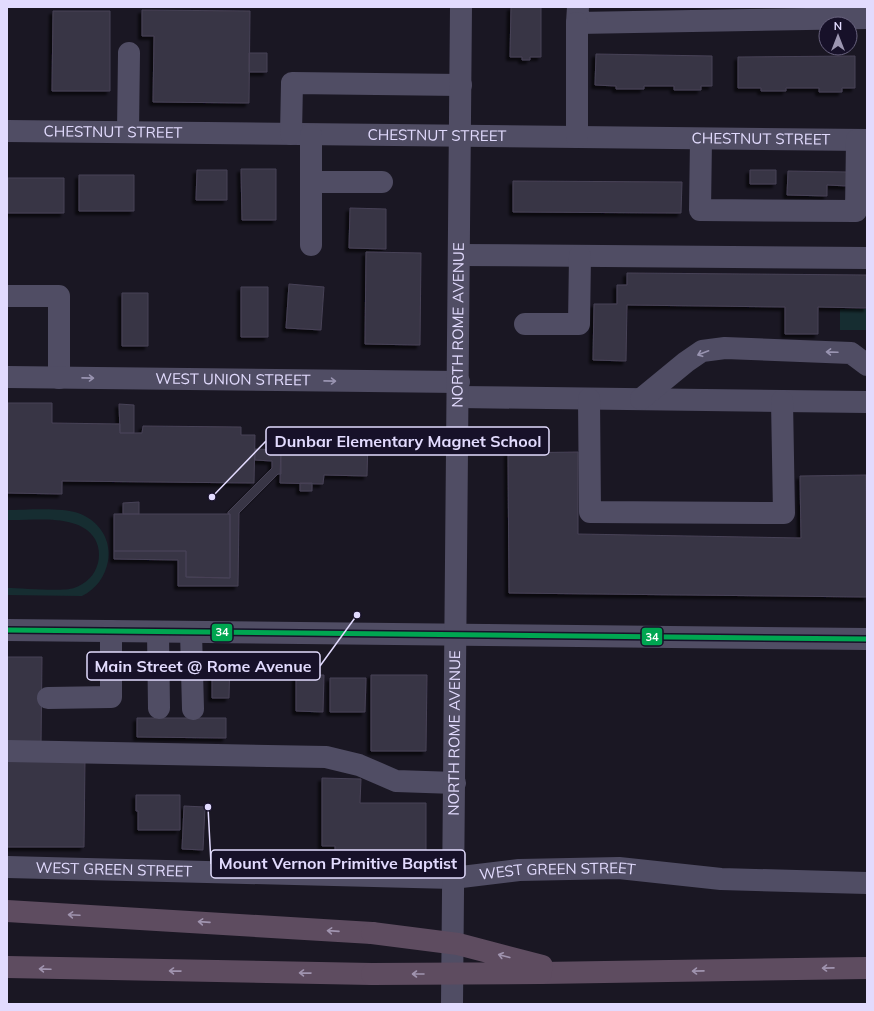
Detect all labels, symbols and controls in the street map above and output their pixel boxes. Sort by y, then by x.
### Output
north arrow [818,16,858,56]
text: N [834,19,842,33]
street label: CHESTNUT STREET [43,121,183,142]
street label: CHESTNUT STREET [367,125,507,145]
street label: CHESTNUT STREET [691,128,831,149]
street label: NORTH ROME AVENUE [447,242,468,408]
one-way arrow [826,348,839,356]
one-way arrow [698,349,710,357]
street label: WEST UNION STREET [155,369,311,389]
one-way arrow [81,374,94,382]
one-way arrow [323,377,336,385]
callout: Dunbar Elementary Magnet School [266,427,549,455]
text: Dunbar Elementary Magnet School [275,431,541,451]
line badge: 34 [211,623,233,642]
text: 34 [215,625,229,639]
line badge: 34 [641,627,663,646]
text: 34 [645,630,659,644]
street label: NORTH ROME AVENUE [444,650,464,816]
callout: Main Street @ Rome Avenue [87,652,320,680]
text: Main Street @ Rome Avenue [94,656,312,676]
callout: Mount Vernon Primitive Baptist [211,850,465,878]
text: Mount Vernon Primitive Baptist [219,853,457,873]
street label: WEST GREEN STREET [35,858,193,881]
street label: WEST GREEN STREET [478,858,637,884]
one-way arrow [68,911,81,918]
one-way arrow [197,918,210,926]
one-way arrow [327,927,340,934]
one-way arrow [498,951,511,959]
one-way arrow [822,964,835,972]
one-way arrow [39,965,52,972]
one-way arrow [169,967,182,975]
one-way arrow [692,967,705,975]
one-way arrow [299,969,312,977]
one-way arrow [412,970,425,978]

